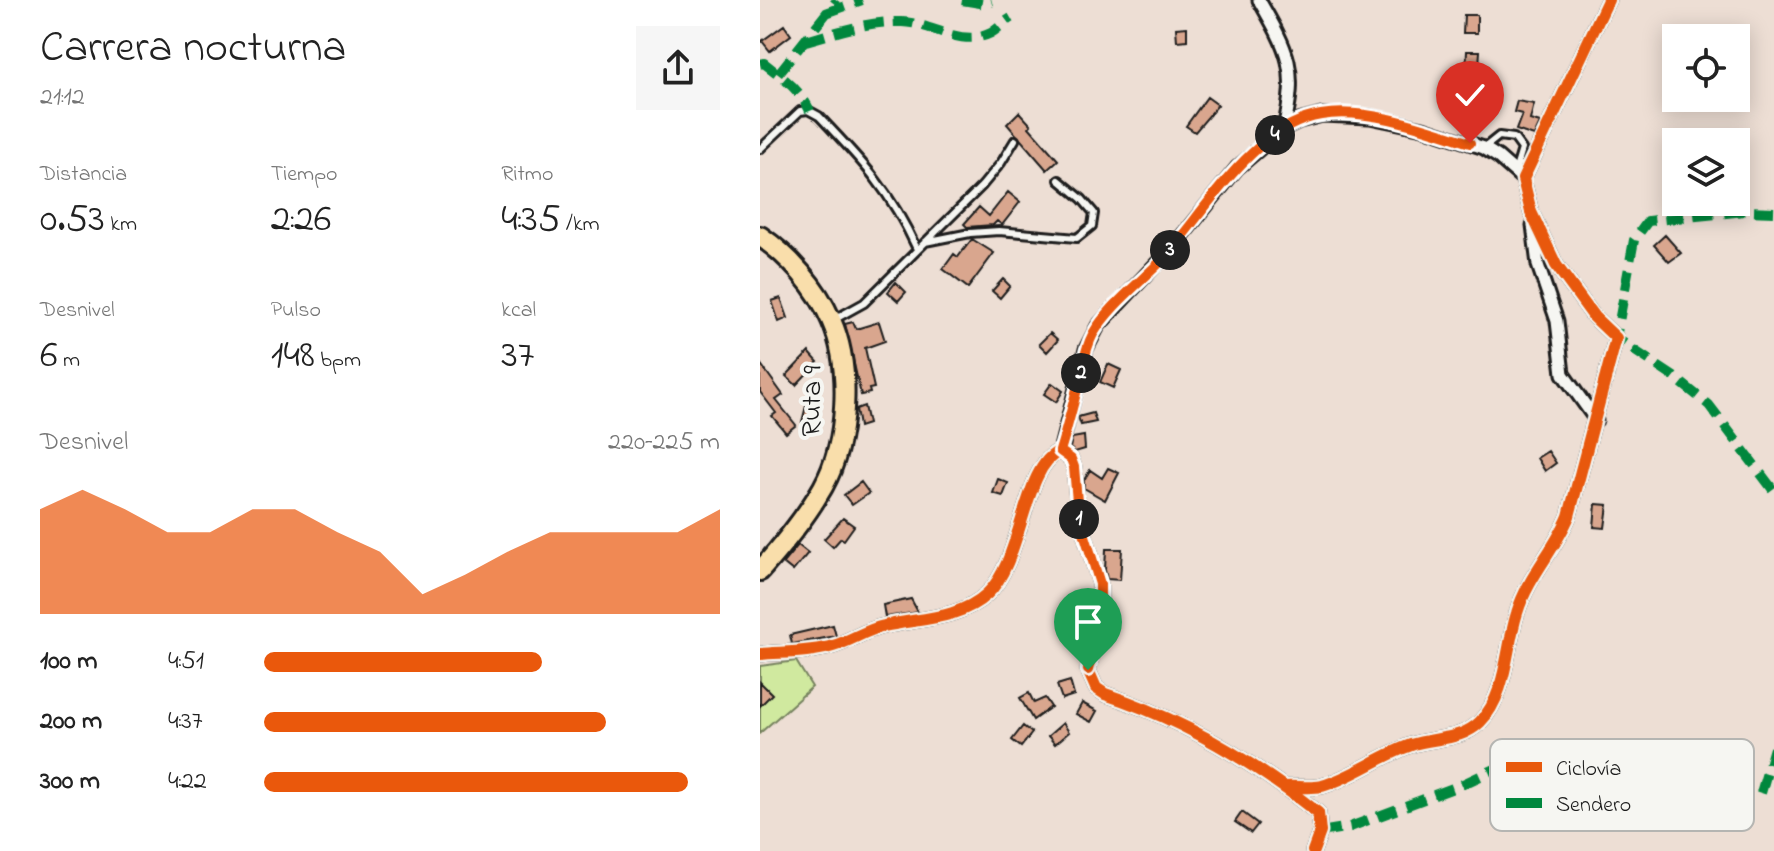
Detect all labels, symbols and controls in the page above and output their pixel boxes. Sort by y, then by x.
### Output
text: Carrera nocturna [40,17,346,81]
map controls [1662,24,1750,216]
button: locate [1662,24,1750,112]
button: share [636,26,720,110]
pin [1436,61,1504,143]
icon: check [1448,73,1492,117]
text: 21:12 [40,79,85,117]
pin: 4 [1255,115,1295,155]
text: 4 [1270,119,1280,151]
button: layers [1662,128,1750,216]
text: Distancia [40,159,127,191]
text: Tiempo [271,159,338,191]
text: Ritmo [501,159,553,191]
text: 0.53 [40,191,105,250]
text: 2:26 [271,191,331,250]
text: 4:35 [501,191,561,250]
text: km [105,209,137,241]
text: /km [561,209,600,241]
pin: 3 [1150,230,1190,270]
text: 3 [1165,234,1175,266]
text: Desnivel [40,295,115,327]
text: Pulso [271,295,321,327]
text: kcal [501,295,536,327]
text: 6 [40,327,58,386]
text: 148 [271,327,315,386]
text: 37 [501,327,534,386]
text: m [58,345,80,377]
text: bpm [315,345,361,377]
pin: 2 [1061,353,1101,393]
text: 2 [1076,357,1086,389]
street label: Ruta 9 [792,364,835,437]
text: Desnivel [40,424,128,462]
text: 220–225 m [608,424,720,462]
pin: 1 [1059,499,1099,539]
text: 1 [1076,503,1083,535]
pin [1054,588,1122,670]
icon: arrive [1066,600,1110,644]
text: 100 m [40,643,97,681]
text: 4:51 [168,643,204,681]
text: 200 m [40,703,102,741]
text: 4:37 [168,703,202,741]
legend [1490,739,1754,831]
text: Ciclovía [1556,754,1621,786]
text: 300 m [40,763,100,801]
text: 4:22 [168,763,207,801]
text: Sendero [1556,790,1631,822]

